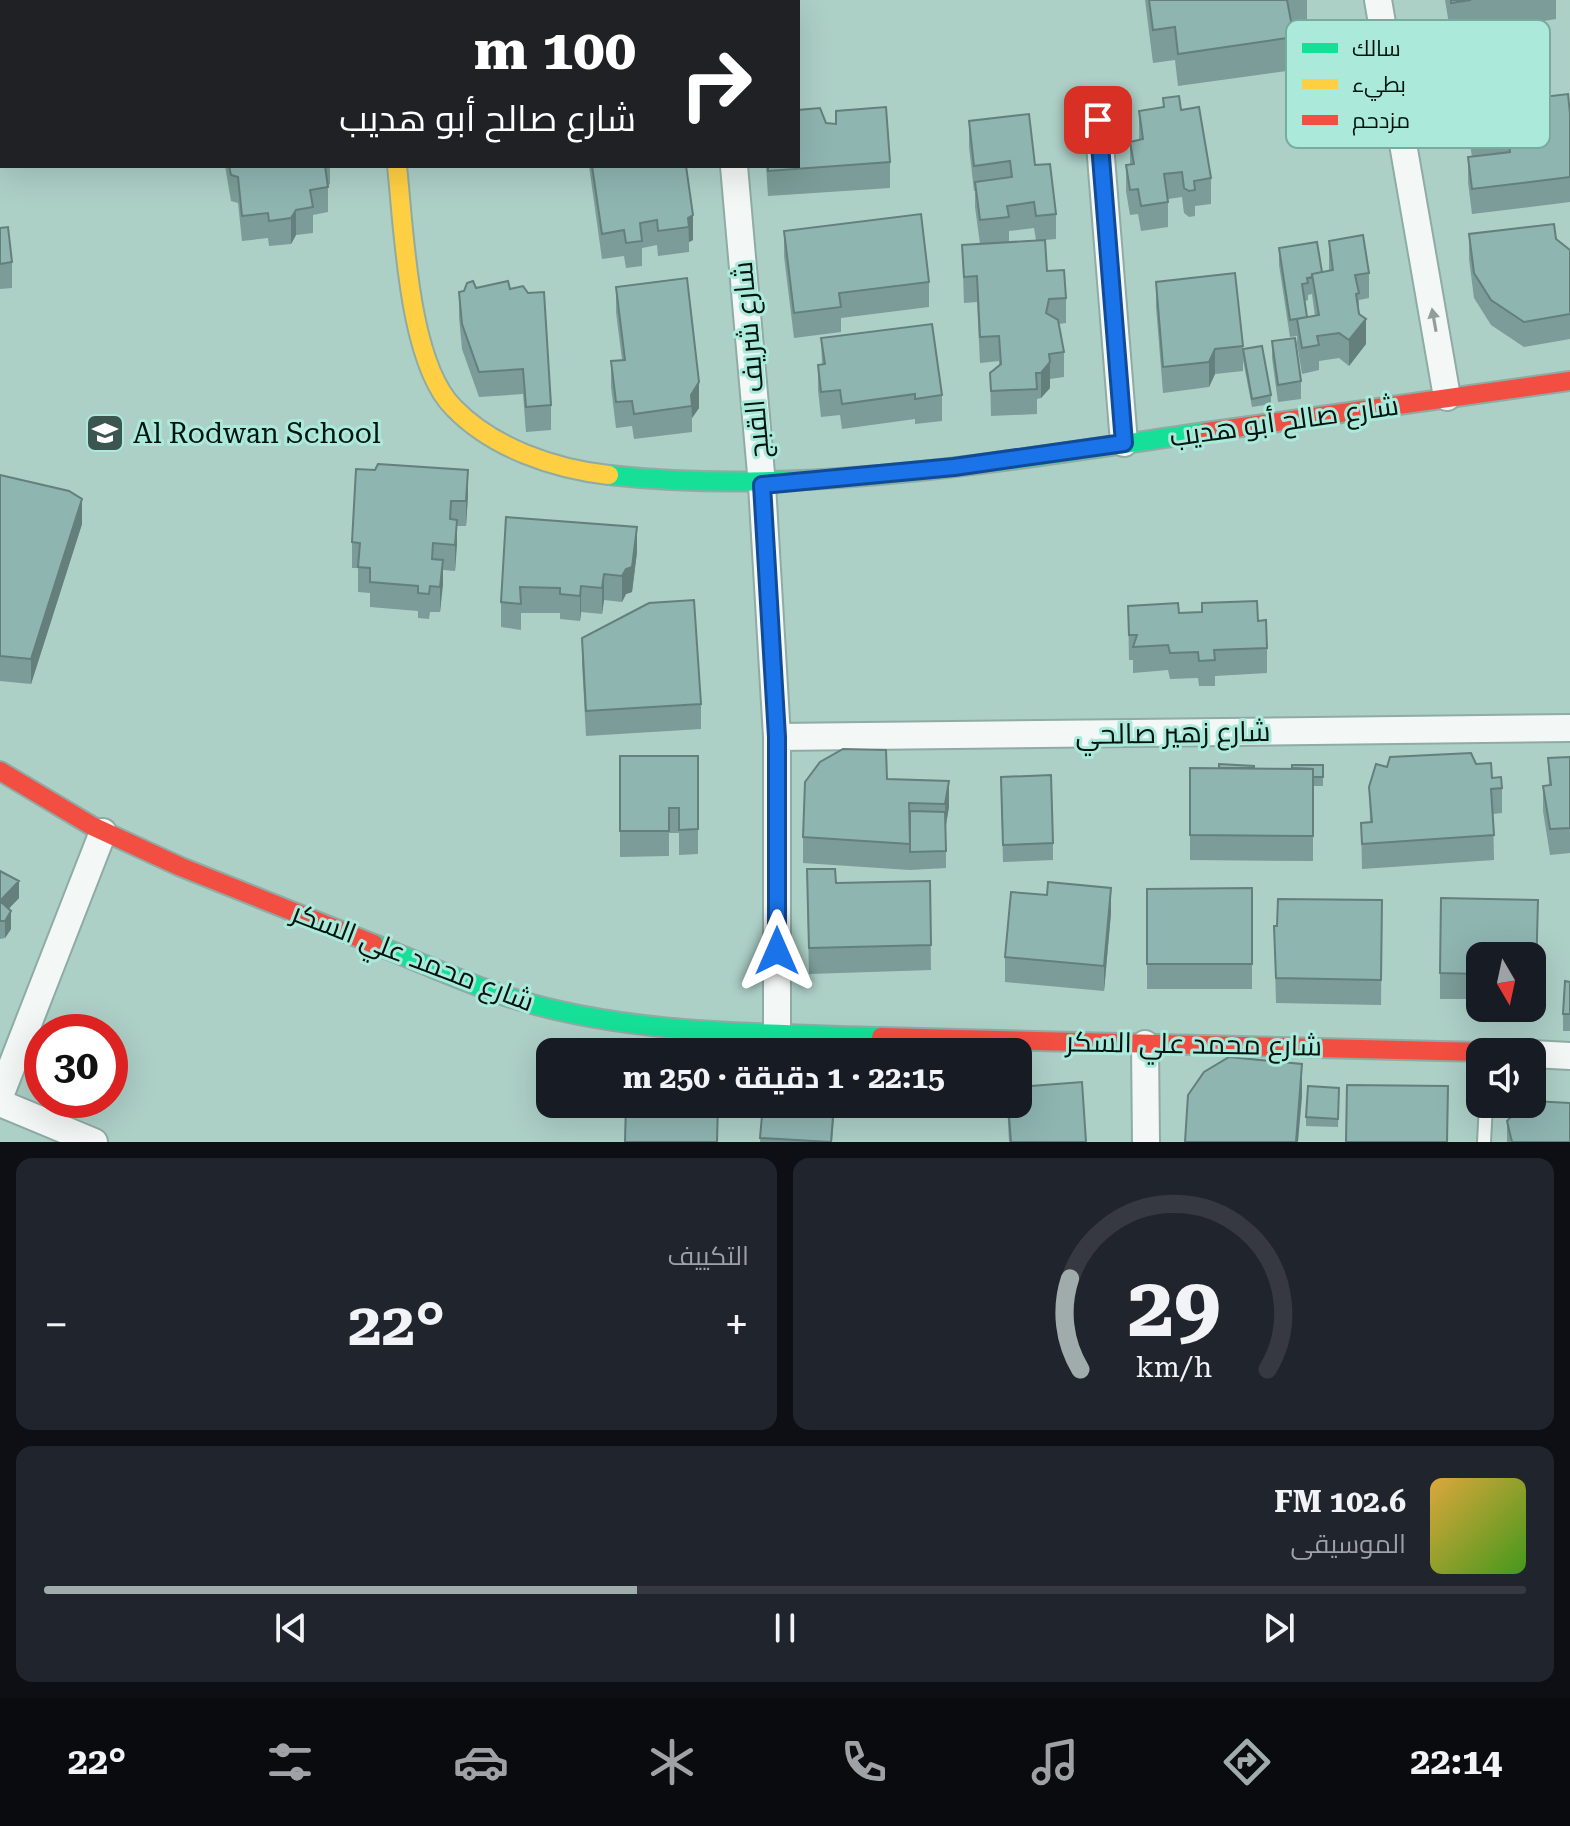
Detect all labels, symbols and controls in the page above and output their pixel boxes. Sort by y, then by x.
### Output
text: 100 m [474,17,636,83]
legend [1286,20,1550,148]
icon: right [664,32,768,136]
text: سالك [1352,36,1401,61]
text: بطيء [1352,72,1406,101]
pin [1064,86,1132,154]
text: شارع صالح أبو هديب [339,98,636,140]
icon: arrive [1076,98,1120,142]
text: مزدحم [1352,108,1410,136]
street label: شارع شريف القبج [726,260,778,460]
one-way arrow [1427,307,1440,332]
street label: شارع صالح أبو هديب [1167,388,1401,455]
school or university icon: Al Rodwan School [84,412,126,454]
place label: Al Rodwan School [133,417,381,450]
street label: شارع زهير صالحي [1075,715,1271,756]
street label: شارع محمد علي السكر [284,895,539,1023]
position arrow [735,909,819,993]
north arrow [1466,942,1546,1022]
map controls [1466,942,1546,1118]
speed limit sign: 30 [24,1014,128,1118]
street label: شارع محمد علي السكر [1063,1025,1322,1068]
button: sound [1466,1038,1546,1118]
text: 22:15 · 1 دقيقة · 250 m [623,1060,945,1095]
text: التكييف [667,1241,749,1271]
text: 29 [1127,1259,1220,1356]
text: 22° [348,1289,445,1360]
text: − [44,1299,69,1351]
text: + [724,1299,749,1351]
text: km/h [1135,1350,1212,1384]
text: 102.6 FM [1274,1484,1406,1519]
text: الموسيقى [1291,1529,1406,1559]
icon: previous [269,1606,313,1650]
icon: pause [763,1606,807,1650]
icon: next [1257,1606,1301,1650]
icon: filters [262,1734,318,1790]
icon: car [453,1734,509,1790]
icon: climate [644,1734,700,1790]
icon: phone [836,1734,892,1790]
icon: music [1027,1734,1083,1790]
icon: directions [1219,1734,1275,1790]
text: 22° [68,1741,126,1783]
text: 22:14 [1410,1741,1502,1783]

